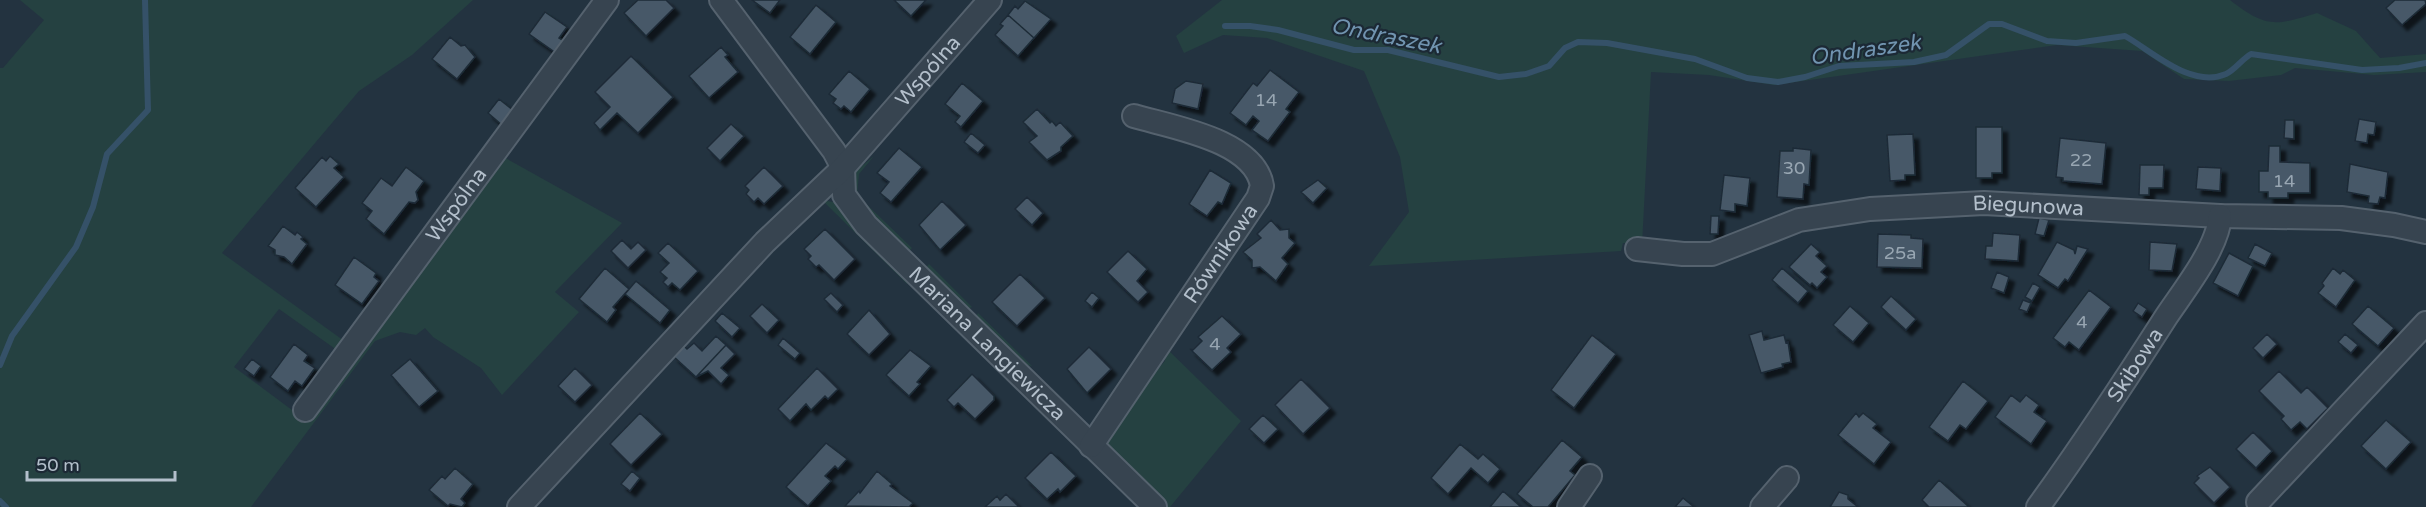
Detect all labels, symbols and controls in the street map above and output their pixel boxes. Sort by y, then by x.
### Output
water label: Ondraszek [1329,13,1445,60]
water label: Ondraszek [1808,29,1924,71]
street label: Wspólna [890,31,966,112]
house number: 14 [1255,89,1277,111]
house number: 22 [2070,149,2092,171]
house number: 30 [1783,157,1805,179]
street label: Wspólna [421,163,492,247]
house number: 14 [2273,170,2295,192]
street label: Biegunowa [1972,191,2084,221]
street label: Równikowa [1179,199,1263,308]
house number: 25a [1884,242,1916,264]
street label: Mariana Langiewicza [903,262,1071,426]
house number: 4 [2076,311,2088,333]
street label: Skibowa [2102,323,2169,407]
house number: 4 [1209,333,1221,355]
scale bar [27,444,176,482]
text: 50 m [36,454,80,476]

